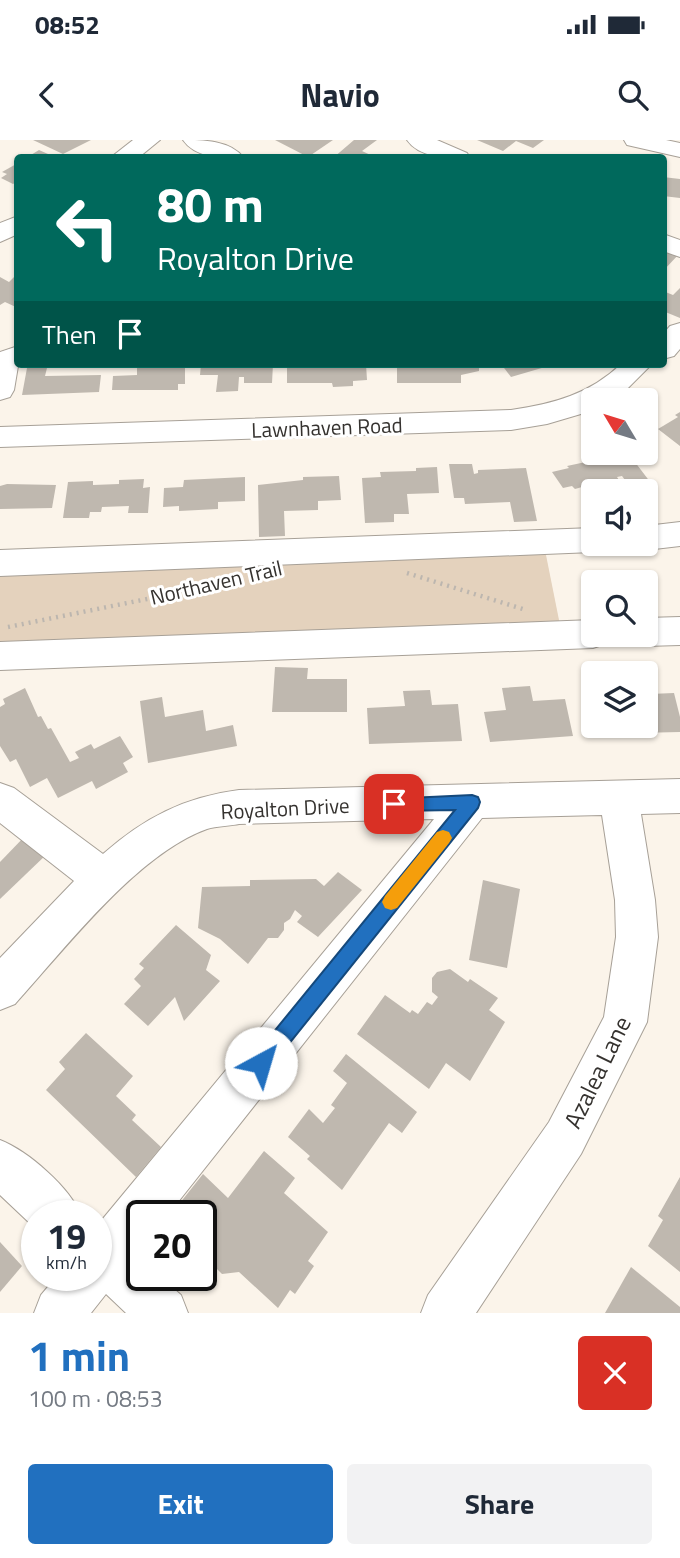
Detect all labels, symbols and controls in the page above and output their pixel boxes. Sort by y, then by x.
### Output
text: 08:52 [35,5,100,44]
text: Navio [300,71,380,119]
icon: back [28,76,66,114]
icon: search [614,76,652,114]
text: 80 m [157,166,264,241]
icon: left [42,182,133,273]
text: Royalton Drive [157,234,354,282]
text: Then [42,315,97,354]
icon: arrive [111,315,149,353]
north arrow [581,388,658,466]
map controls [581,388,658,738]
street label: Lawnhaven Road [251,408,403,446]
button: sound [581,479,658,556]
street label: Northaven Trail [147,551,285,613]
button: search [581,570,658,647]
button: layers [581,661,658,738]
pin [364,774,424,834]
icon: arrive [375,785,413,823]
street label: Royalton Drive [220,789,350,827]
street label: Azalea Lane [554,1010,640,1134]
position arrow [224,1026,298,1100]
speed limit sign: 20 [126,1200,217,1291]
text: 19 [47,1209,86,1263]
text: km/h [46,1249,87,1276]
text: 1 min [28,1323,130,1387]
button: close [578,1336,652,1410]
text: 100 m · 08:53 [28,1381,163,1416]
button: Exit [28,1464,333,1544]
button: Share [347,1464,652,1544]

